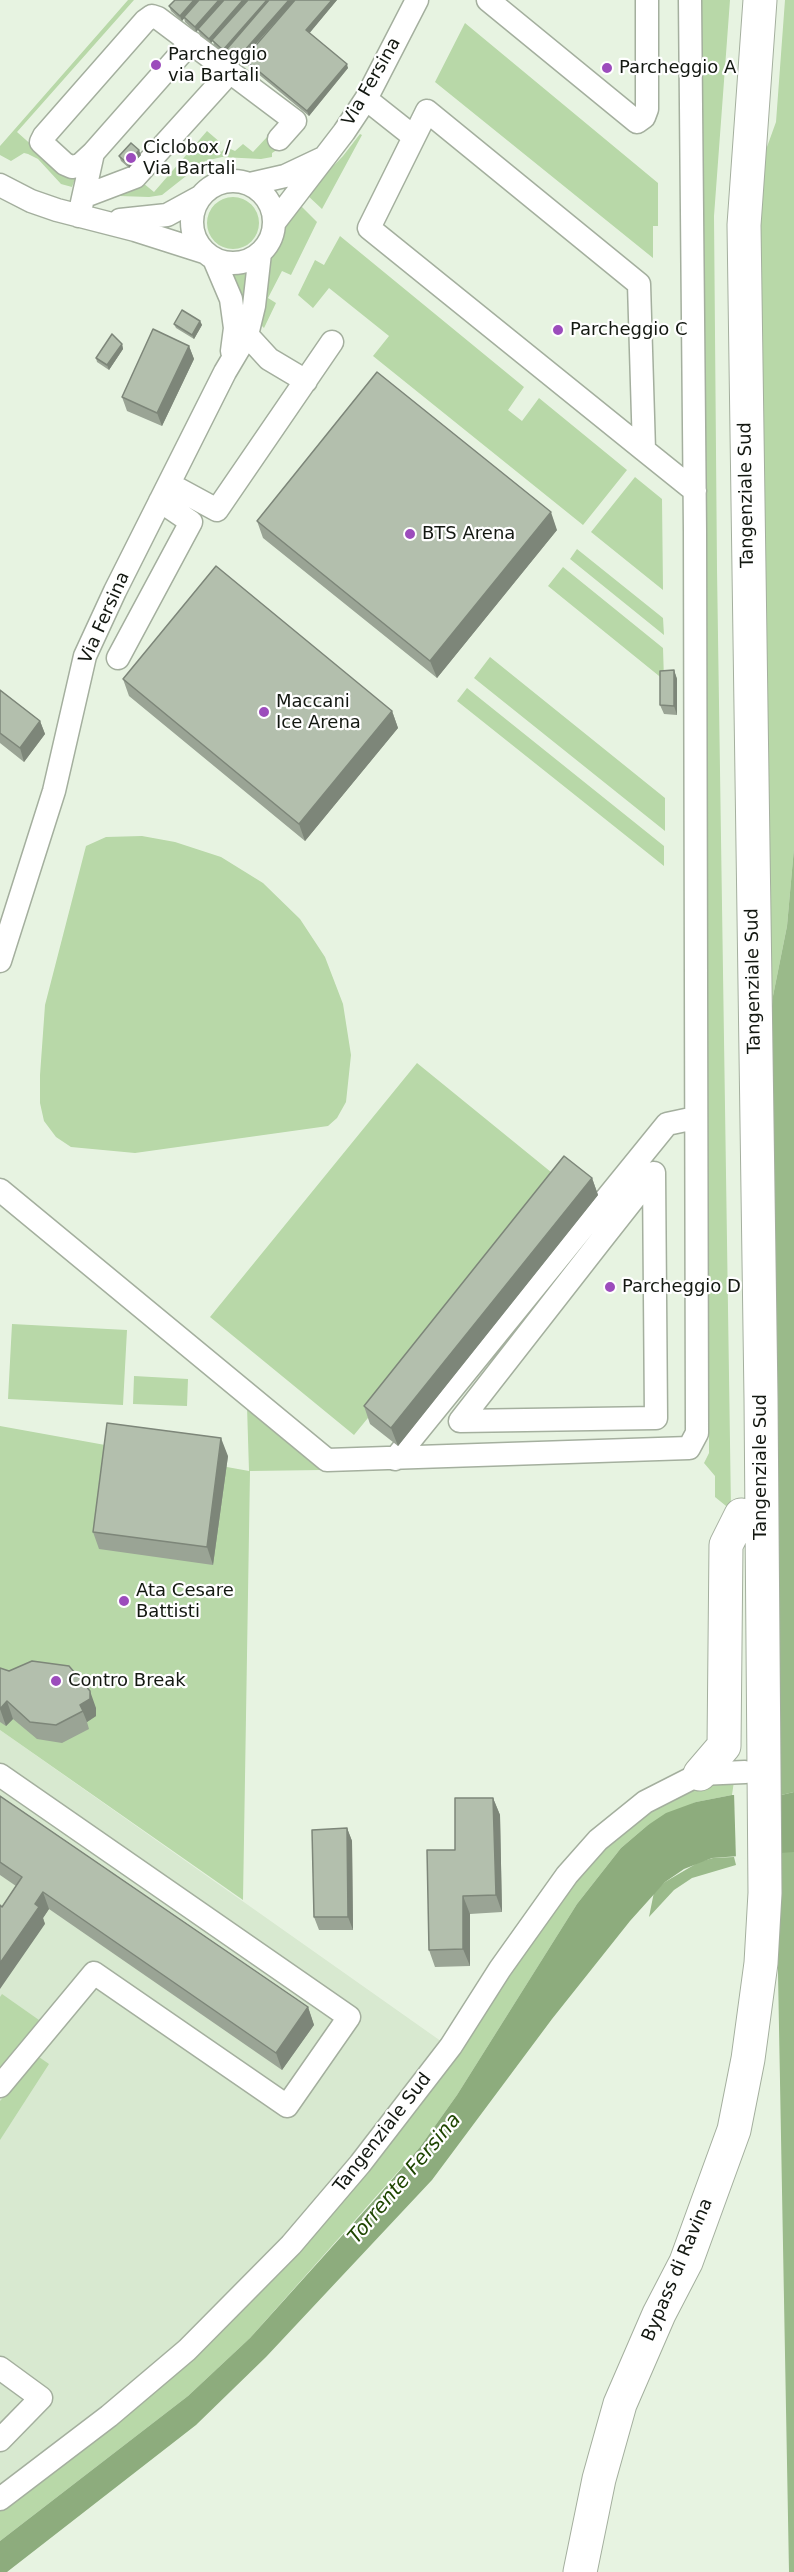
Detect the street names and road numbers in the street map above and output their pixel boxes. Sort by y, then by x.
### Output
street label: Via Fersina [338,34,406,130]
street label: Tangenziale Sud [735,422,759,568]
street label: Via Fersina [75,569,135,667]
street label: Tangenziale Sud [742,908,766,1054]
street label: Tangenziale Sud [750,1394,772,1540]
street label: Tangenziale Sud [330,2069,436,2197]
street label: Bypass di Ravina [638,2195,718,2345]

